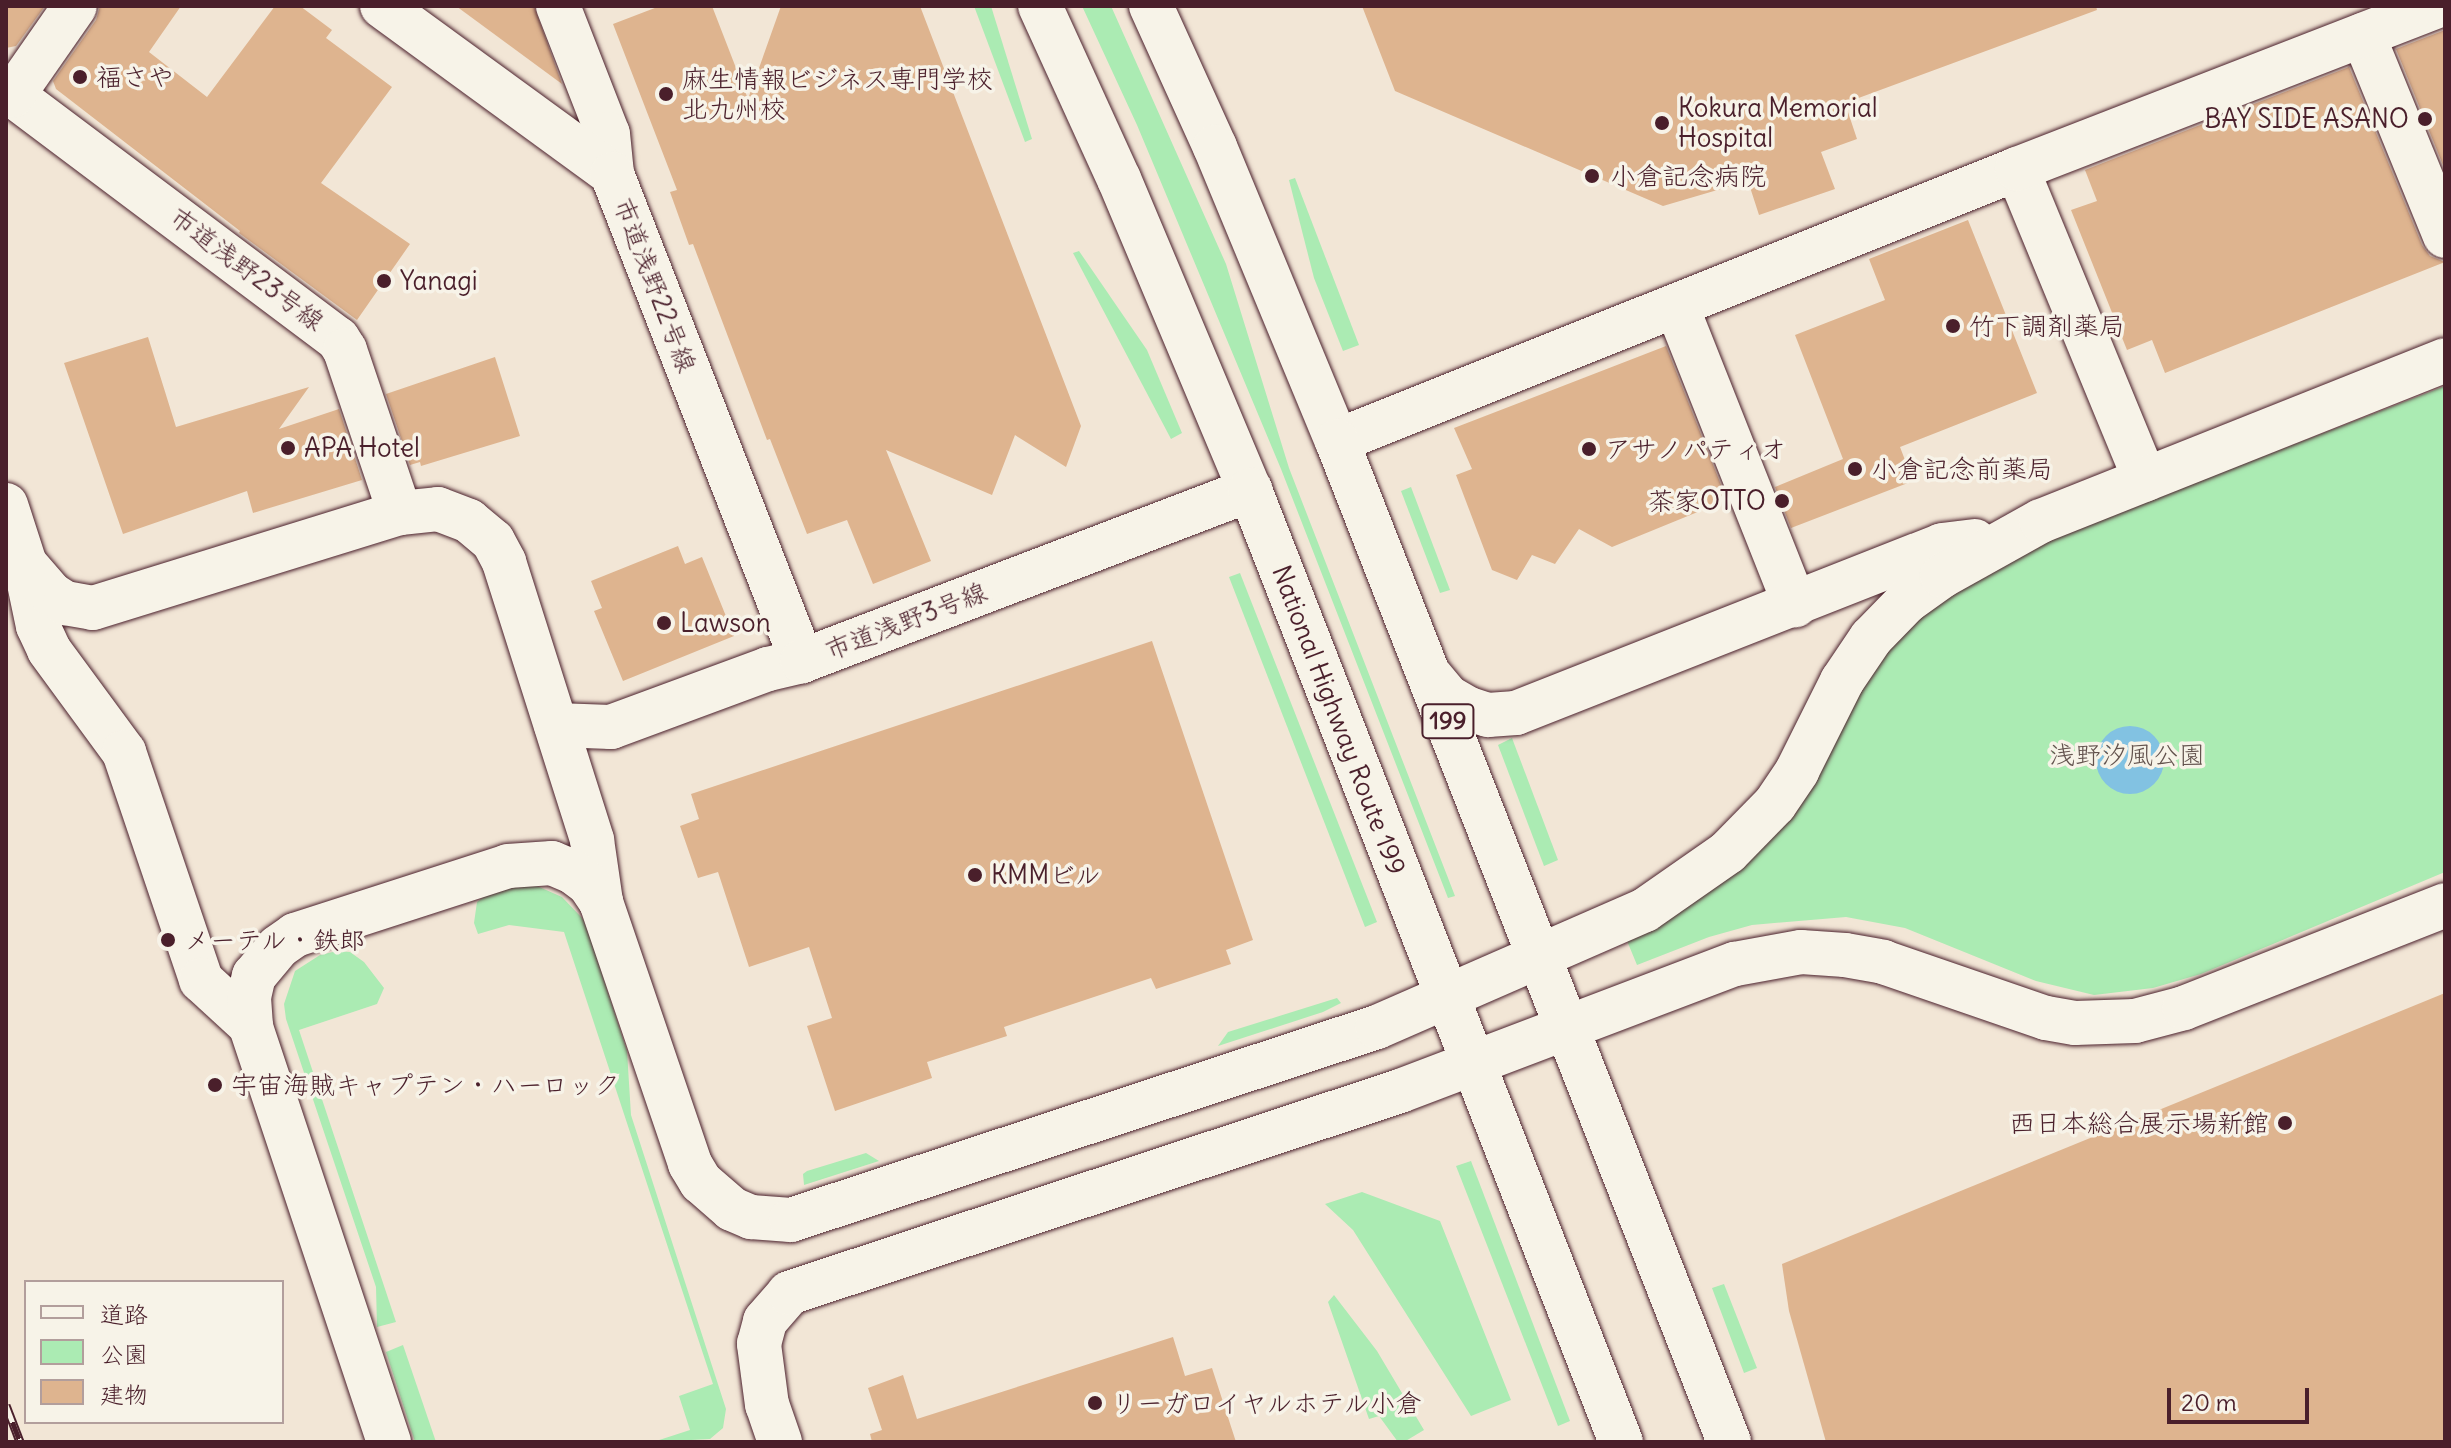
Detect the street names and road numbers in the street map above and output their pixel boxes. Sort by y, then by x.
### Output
street label: 市道浅野22号線 [607,193,703,377]
street label: 市道浅野23号線 [164,201,330,337]
street label: National Highway Route 199 [1266,561,1412,879]
street label: 市道浅野3号線 [821,576,991,666]
road number: 199 [1420,701,1476,741]

